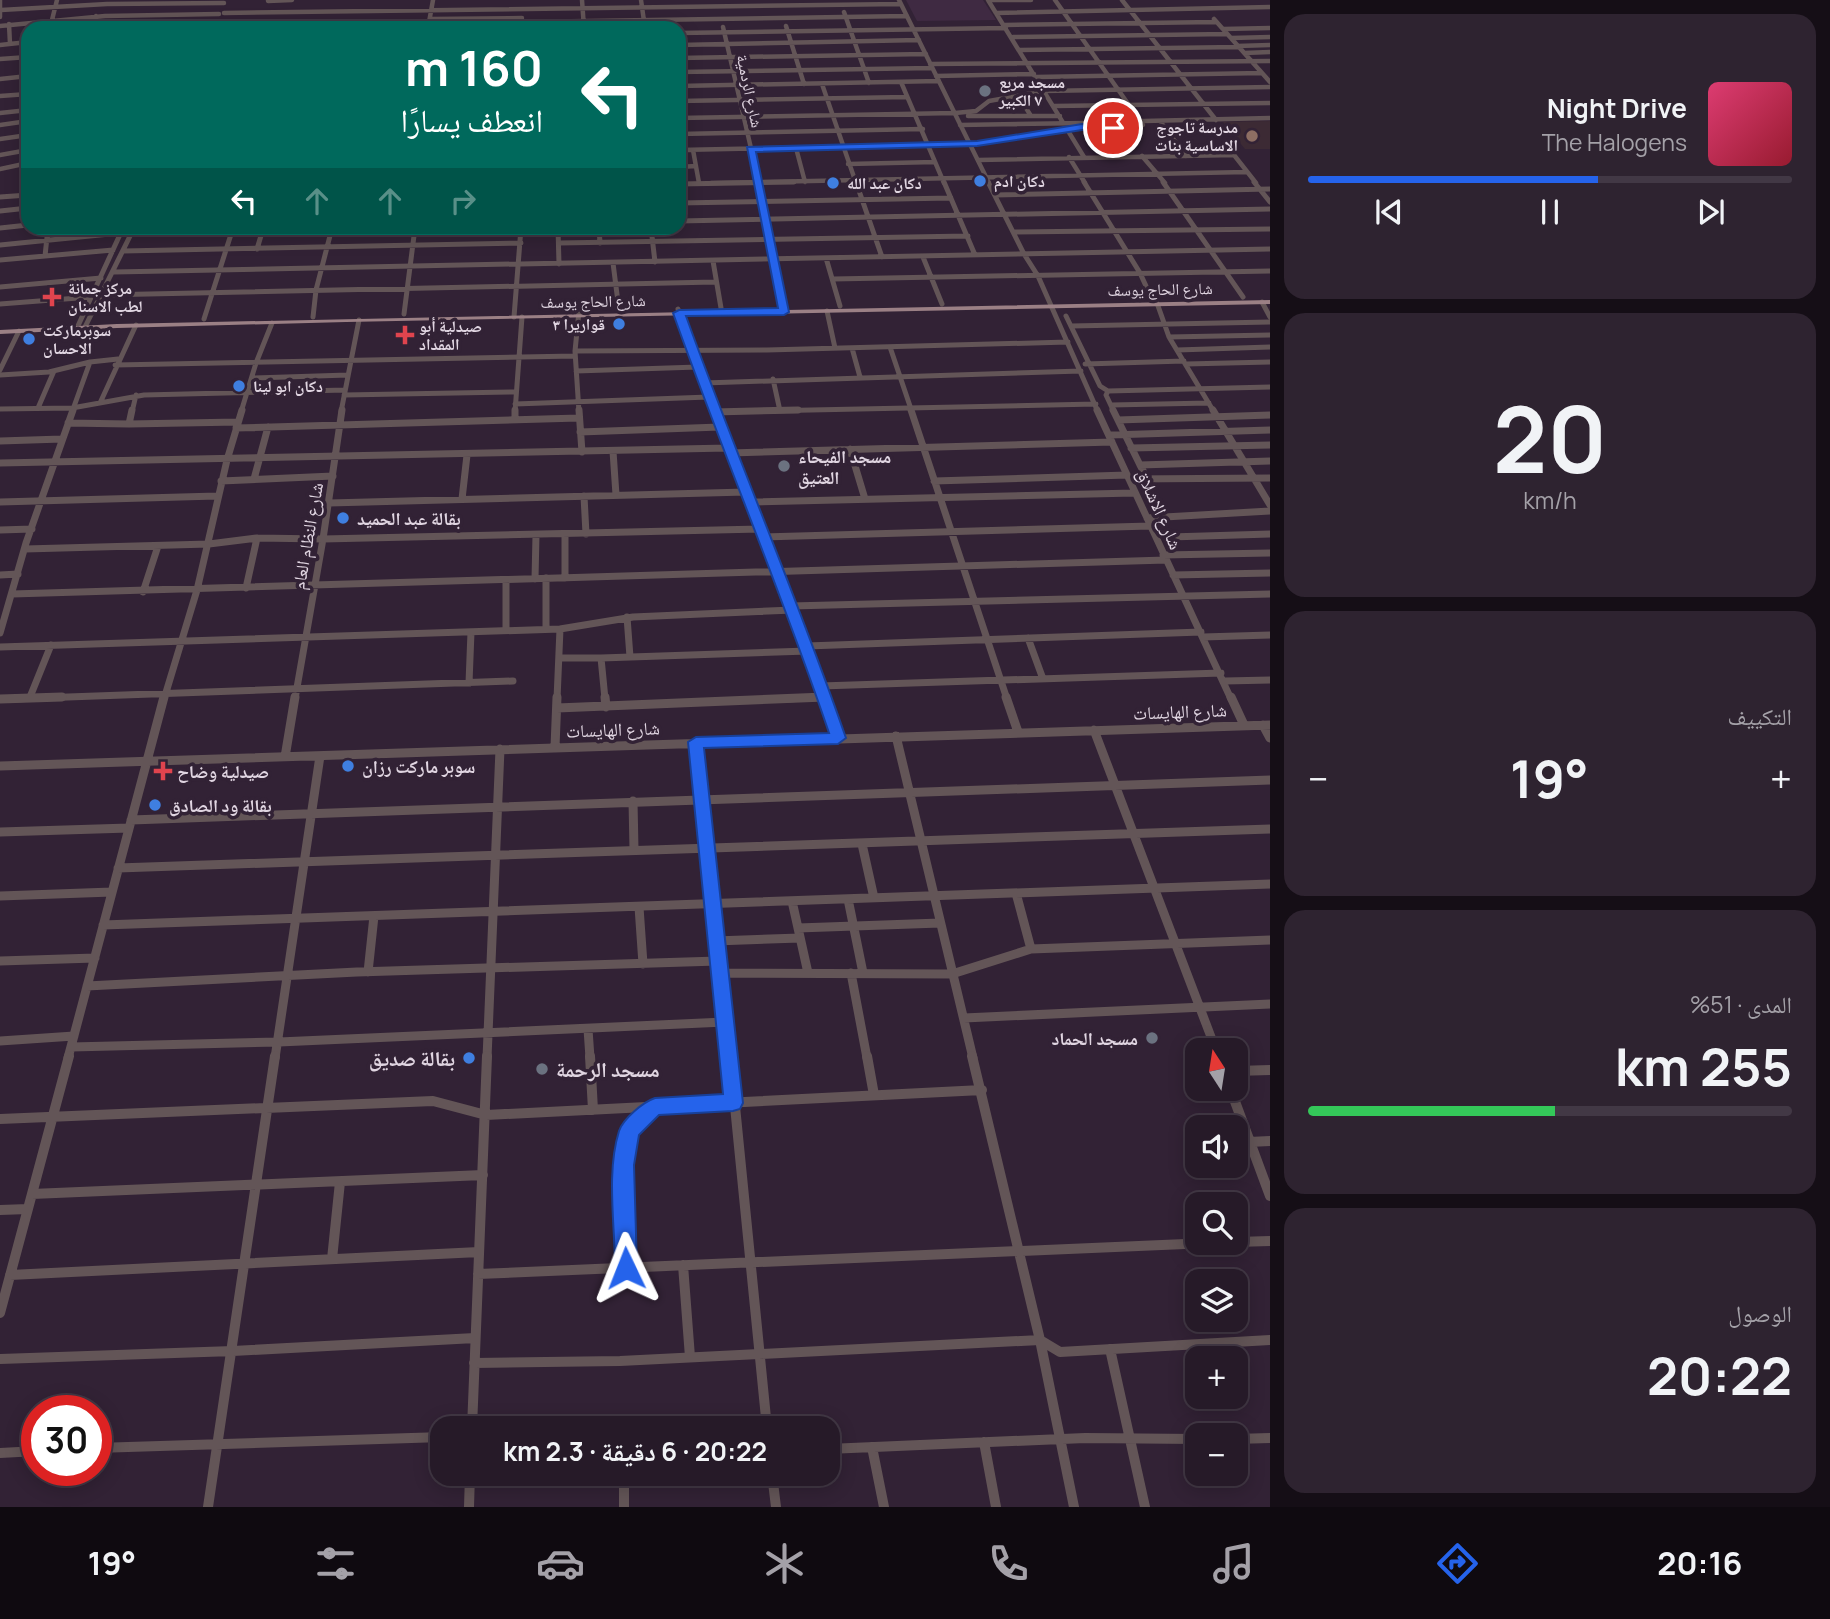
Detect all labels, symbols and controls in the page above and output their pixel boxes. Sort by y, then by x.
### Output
text: 160 m [405,34,543,101]
icon: left [567,49,658,140]
street label: شارع الردمية [732,52,768,130]
place label: مسجد مربع ٧ الكبير [998,71,1065,111]
marker: مسجد مربع ٧ الكبير [977,83,993,99]
text: Night Drive [1547,90,1687,126]
text: انعطف يسارًا [400,98,543,142]
pin [1083,98,1143,158]
icon: arrive [1094,109,1132,147]
place label: مدرسة تاجوج الاساسية بنات [1155,116,1238,156]
text: The Halogens [1542,126,1687,158]
marker: مدرسة تاجوج الاساسية بنات [1244,128,1260,144]
place label: دكان ادم [994,170,1045,193]
place label: دكان عبد الله [847,172,922,194]
marker: دكان ادم [972,173,988,189]
marker: دكان عبد الله [825,175,841,191]
icon: left [225,182,263,220]
icon: ahead [298,182,336,220]
icon: ahead [371,182,409,220]
icon: right [444,182,482,220]
icon: previous [1370,193,1408,231]
icon: pause [1531,193,1569,231]
icon: next [1692,193,1730,231]
place label: مركز جمانة لطب الاسنان [68,277,142,317]
street label: شارع الحاج يوسف [1107,277,1213,301]
marker: مركز جمانة لطب الاسنان [42,287,62,307]
street label: شارع الحاج يوسف [540,289,646,313]
place label: قواريرا ٣ [552,313,605,335]
place label: صيدلية أبو المقداد [419,315,482,355]
marker: قواريرا ٣ [611,316,627,332]
place label: سوبرماركت الاحسان [43,319,111,359]
marker: صيدلية أبو المقداد [397,327,413,343]
marker: سوبرماركت الاحسان [21,331,37,347]
place label: دكان ابو لينا [253,375,323,397]
text: 20 [1493,376,1607,500]
marker: دكان ابو لينا [231,378,247,394]
place label: مسجد الفيحاء العتيق [798,444,891,489]
marker: مسجد الفيحاء العتيق [776,458,792,474]
street label: شارع الاشلاق [1132,465,1188,553]
street label: شارع النظام العام [286,481,329,592]
text: km/h [1523,484,1577,516]
place label: بقالة عبد الحميد [357,506,461,530]
marker: بقالة عبد الحميد [335,510,351,526]
street label: شارع الهايسات [1133,697,1227,725]
text: التكييف [1727,700,1792,732]
street label: شارع الهايسات [566,715,660,743]
text: 19° [1510,743,1589,814]
text: − [1308,752,1329,804]
text: + [1770,752,1792,804]
place label: سوبر ماركت رزان [362,754,475,778]
marker: سوبر ماركت رزان [340,758,356,774]
place label: صيدلية وضاح [177,759,269,783]
marker: صيدلية وضاح [155,763,171,779]
place label: بقالة ود الصادق [169,793,272,817]
marker: بقالة ود الصادق [147,797,163,813]
text: المدى · 51% [1690,988,1792,1020]
place label: مسجد الحماد [1051,1026,1138,1050]
marker: مسجد الحماد [1144,1030,1160,1046]
text: 255 km [1615,1031,1792,1102]
north arrow [1185,1038,1248,1101]
map controls [1185,1038,1248,1486]
place label: بقالة صديق [369,1044,455,1072]
marker: بقالة صديق [461,1050,477,1066]
place label: مسجد الرحمة [556,1055,660,1083]
marker: مسجد الرحمة [534,1061,550,1077]
button: sound [1185,1115,1248,1178]
button: search [1185,1192,1248,1255]
position arrow [589,1231,663,1305]
button: layers [1185,1269,1248,1332]
text: الوصول [1728,1297,1792,1329]
text: 20:22 [1647,1340,1792,1411]
button: + [1185,1346,1248,1409]
speed limit sign: 30 [21,1395,112,1486]
button: − [1185,1423,1248,1486]
text: 20:22 · 6 دقيقة · 2.3 km [503,1433,767,1469]
icon: filters [311,1539,360,1588]
icon: car [536,1539,585,1588]
icon: climate [760,1539,809,1588]
icon: phone [984,1539,1033,1588]
icon: music [1209,1539,1258,1588]
icon: directions [1433,1539,1482,1588]
text: 19° [88,1541,136,1585]
text: 20:16 [1657,1541,1742,1585]

